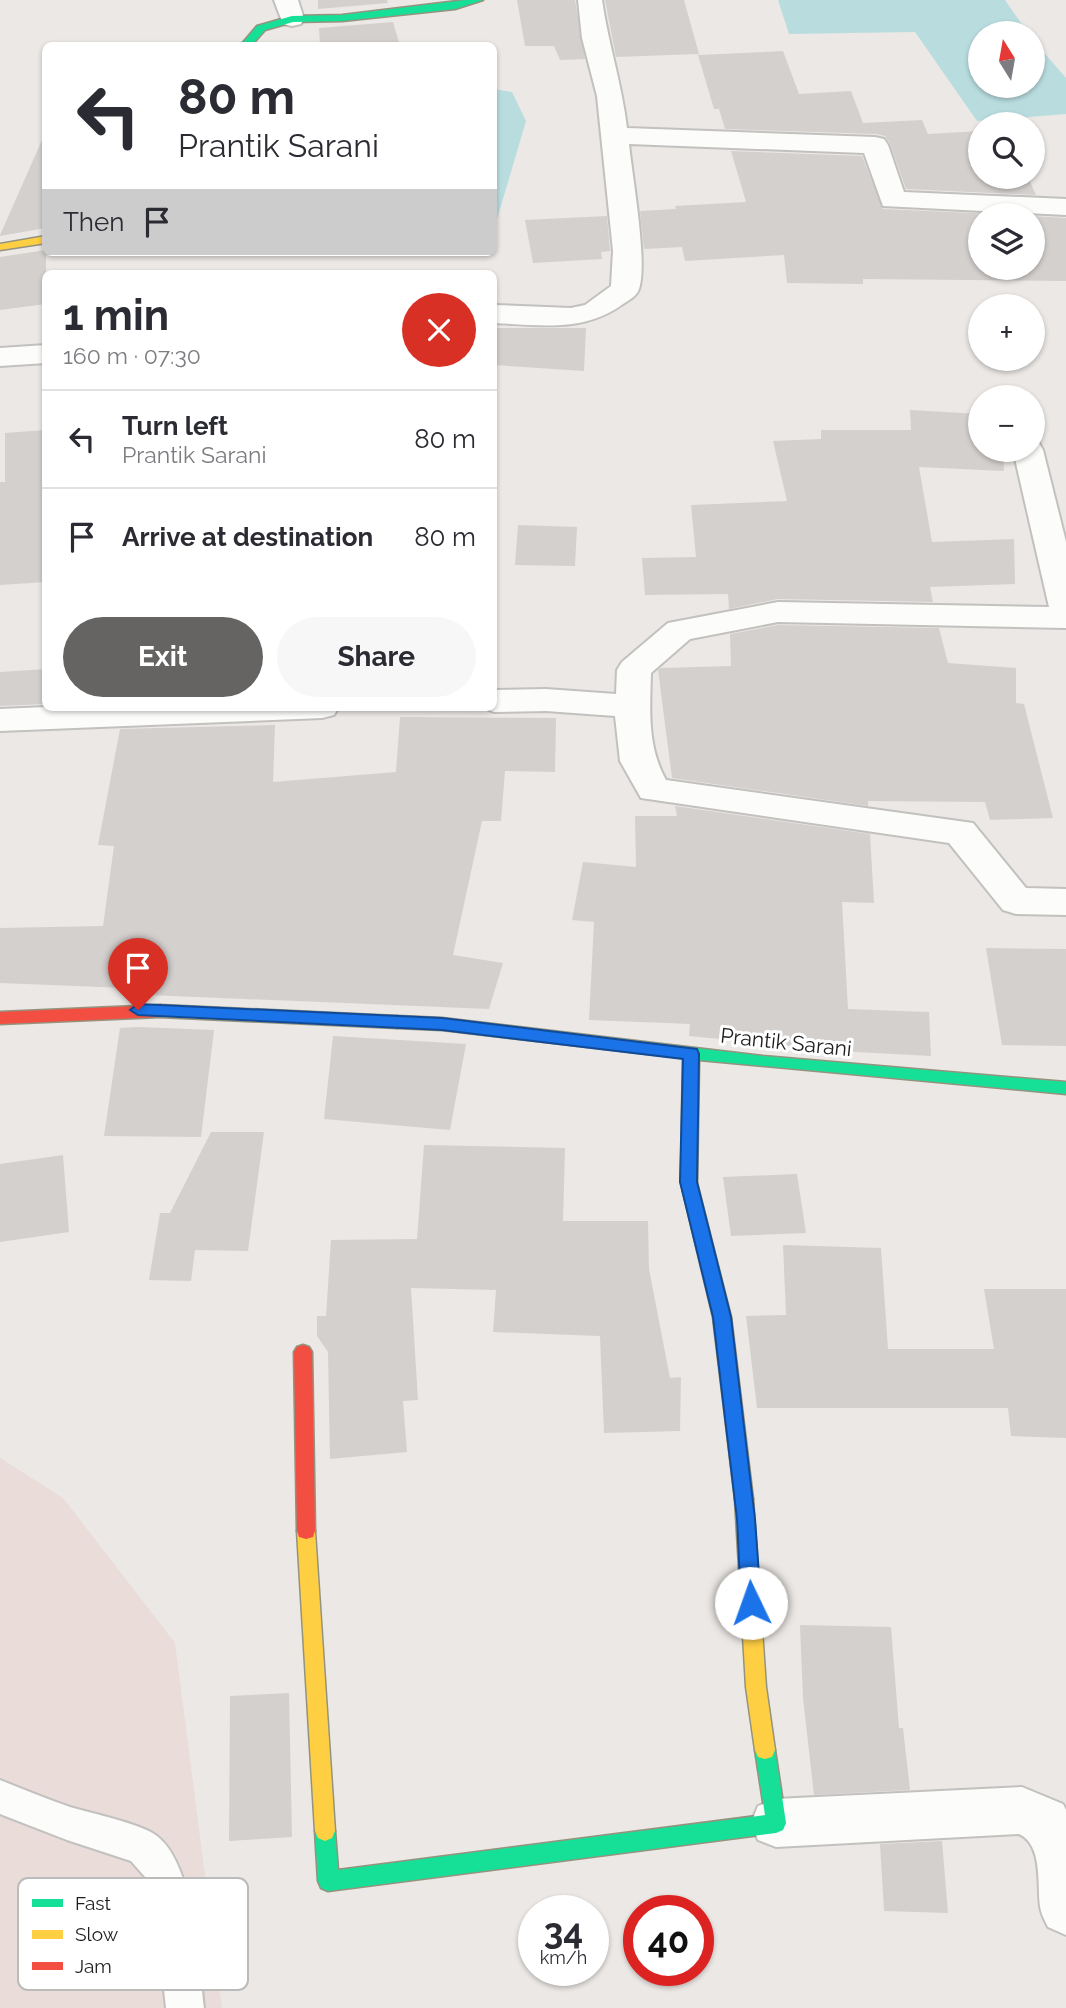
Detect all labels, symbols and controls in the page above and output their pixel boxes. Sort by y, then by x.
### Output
north arrow [968,21,1045,98]
map controls [968,21,1045,462]
text: 80 m [178,68,295,125]
icon: left [63,70,154,161]
button: search [968,112,1045,189]
text: Prantik Sarani [178,127,379,164]
icon: arrive [138,203,176,241]
button: layers [968,203,1045,280]
text: Then [63,207,124,237]
text: 1 min [63,291,169,340]
button: close [402,293,476,367]
button: + [968,294,1045,371]
text: 160 m · 07:30 [63,342,201,369]
button: − [968,385,1045,462]
text: Turn left [122,411,228,441]
icon: left [63,420,101,458]
text: 80 m [414,424,476,454]
text: Prantik Sarani [122,441,266,468]
icon: arrive [63,518,101,556]
text: Arrive at destination [122,522,373,552]
text: 80 m [414,522,476,552]
button: Exit [63,617,263,697]
button: Share [277,617,476,697]
pin [108,938,168,1010]
icon: arrive [119,949,157,987]
street label: Prantik Sarani [719,1023,853,1061]
position arrow [714,1566,788,1640]
legend [18,1878,248,1990]
text: Fast [75,1892,111,1914]
speed limit sign: 40 [623,1895,714,1986]
text: 34 [544,1911,583,1952]
text: Slow [75,1923,119,1945]
text: km/h [540,1947,587,1968]
text: Jam [75,1955,112,1977]

